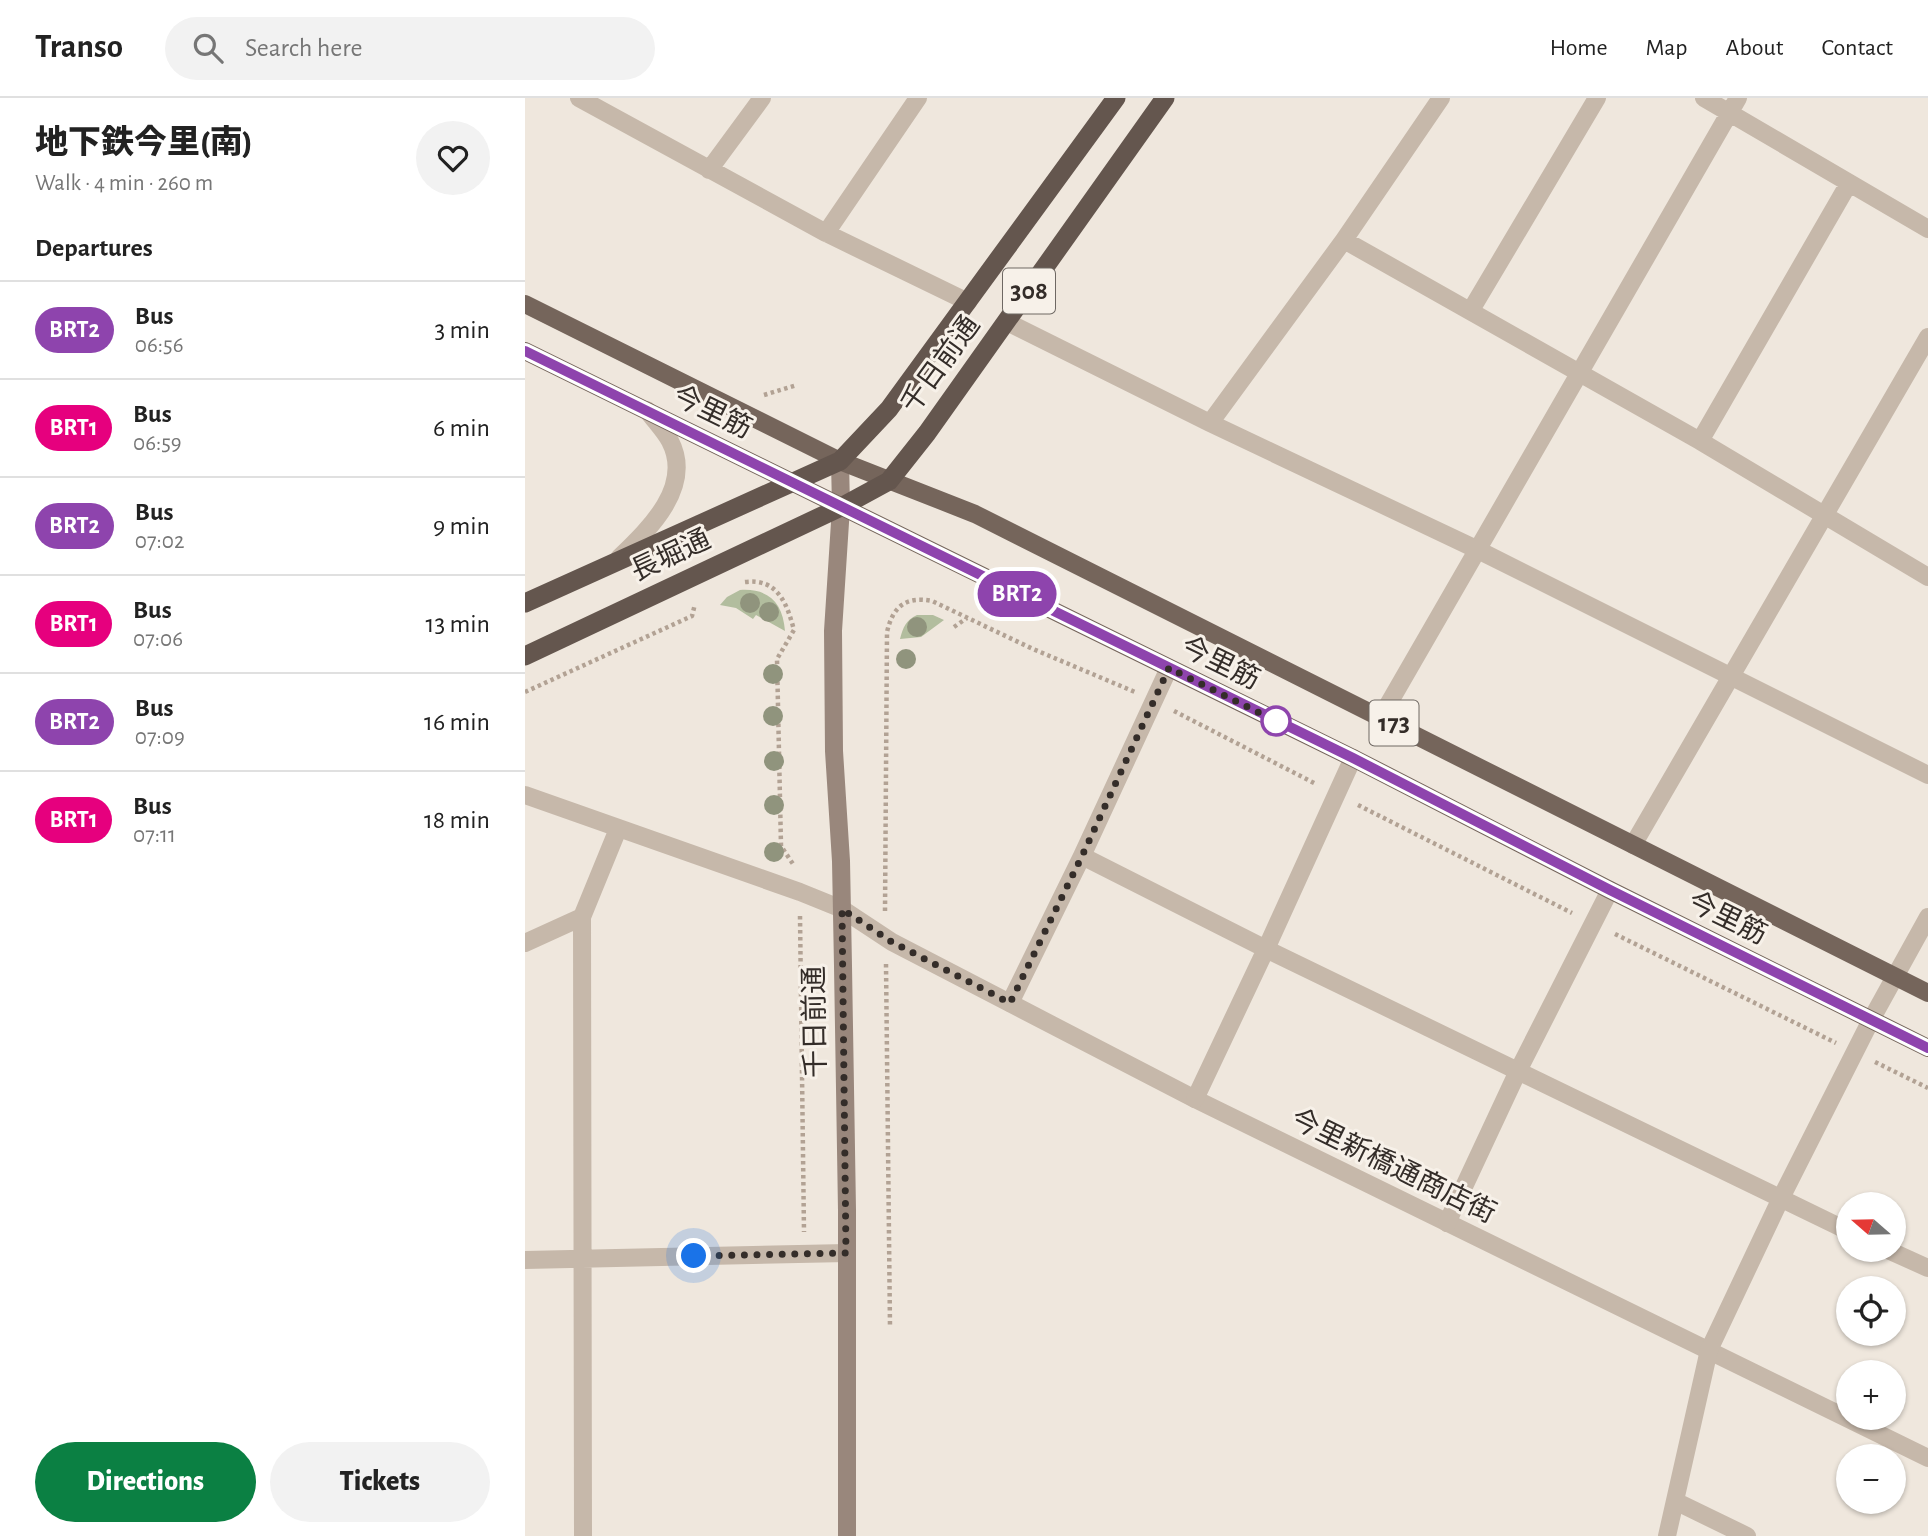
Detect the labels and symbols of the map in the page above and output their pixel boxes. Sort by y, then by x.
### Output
road number: 308 [1003,268,1055,314]
street label: 千日前通 [895,310,985,419]
street label: 今里筋 [668,380,757,444]
street label: 長堀通 [626,524,715,586]
line badge: BRT2 [968,571,1066,617]
street label: 今里筋 [1176,631,1265,695]
road number: 173 [1369,701,1419,746]
unlabelled marker [1261,706,1291,736]
street label: 今里筋 [1683,886,1772,950]
street label: 千日前通 [799,966,831,1078]
street label: 今里新橋通商店街 [1286,1104,1501,1229]
north arrow [1836,1192,1906,1262]
your location [676,1238,711,1273]

